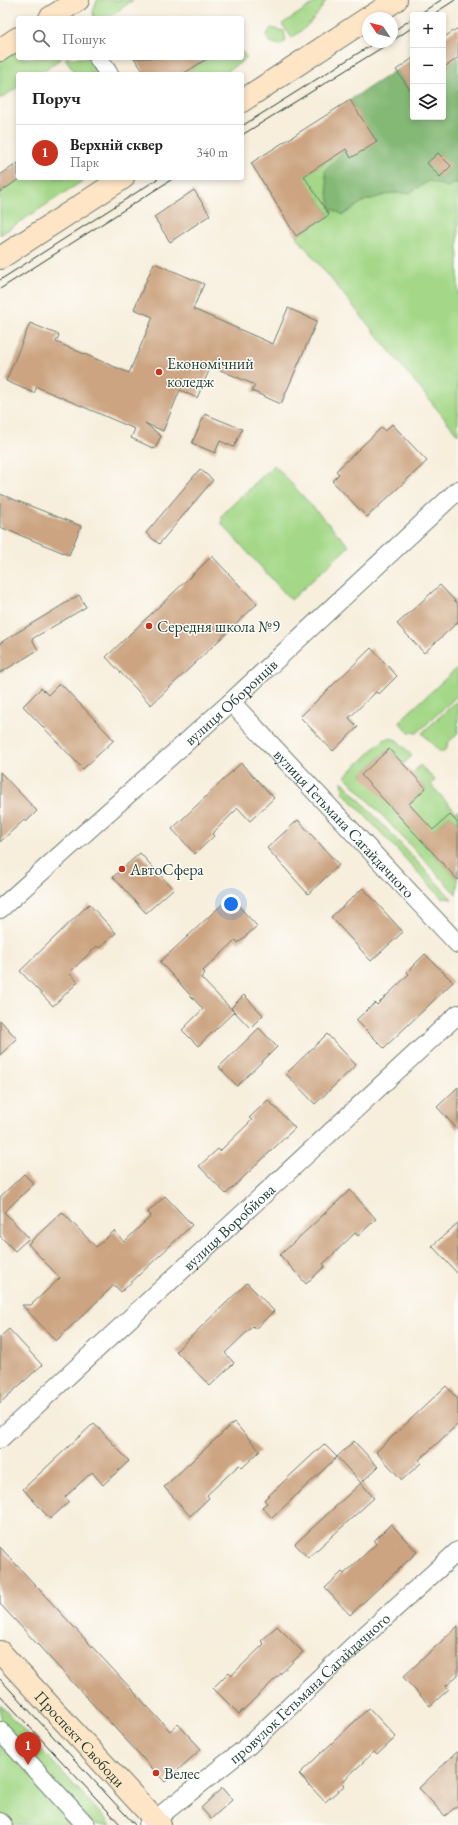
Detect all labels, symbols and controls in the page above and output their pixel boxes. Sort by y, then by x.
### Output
north arrow [362,12,398,48]
map controls [410,12,446,120]
button: + [410,12,446,48]
search box [16,16,244,60]
icon: search [30,27,52,49]
text: Пошук [62,29,106,48]
button: − [410,48,446,84]
button: layers [410,84,446,120]
text: Поруч [32,87,81,109]
text: Верхній сквер [70,135,163,154]
text: 1 [42,144,48,161]
text: 340 m [197,144,228,161]
text: Парк [70,154,99,171]
place label: Економічний коледж [167,353,254,392]
marker: Економічний коледж [154,367,164,377]
place label: Середня школа №9 [157,616,280,637]
marker: Середня школа №9 [144,621,154,631]
street label: вулиця Оборонців [180,654,282,750]
street label: вулиця Гетьмана Сагайдачного [269,744,419,903]
place label: АвтоСфера [129,859,204,880]
marker: АвтоСфера [117,864,127,874]
your location [221,894,241,914]
street label: вулиця Воробйова [178,1179,280,1275]
street label: провулок Гетьмана Сагайдачного [225,1608,395,1768]
street label: Проспект Свободи [30,1686,130,1792]
pin: 1 [15,1732,41,1765]
place label: Велес [164,1763,200,1784]
marker: Велес [151,1768,161,1778]

